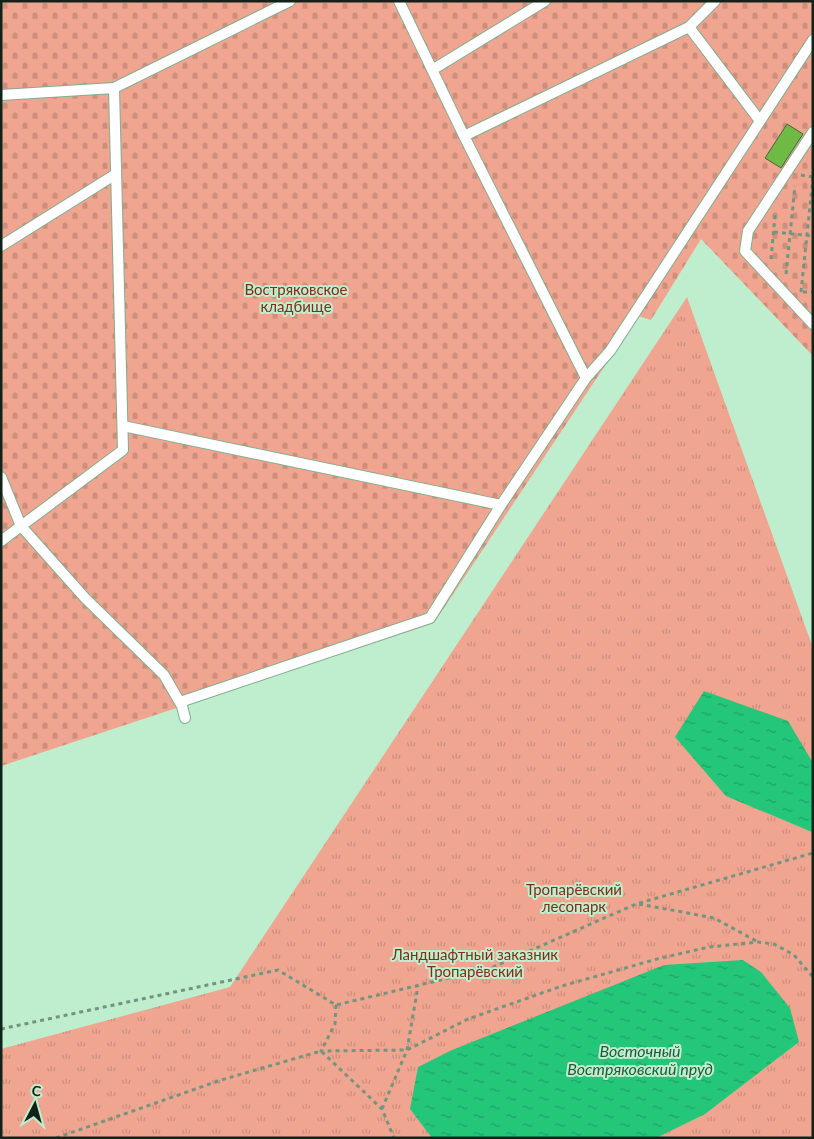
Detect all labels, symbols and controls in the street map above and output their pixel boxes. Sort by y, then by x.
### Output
park label: Востряковское кладбище [244,280,348,315]
park label: Тропарёвский лесопарк [526,880,622,915]
park label: Ландшафтный заказник Тропарёвский [391,945,558,980]
water label: Восточный Востряковский пруд [567,1041,713,1078]
north arrow [10,1079,60,1129]
text: С [31,1082,43,1100]

